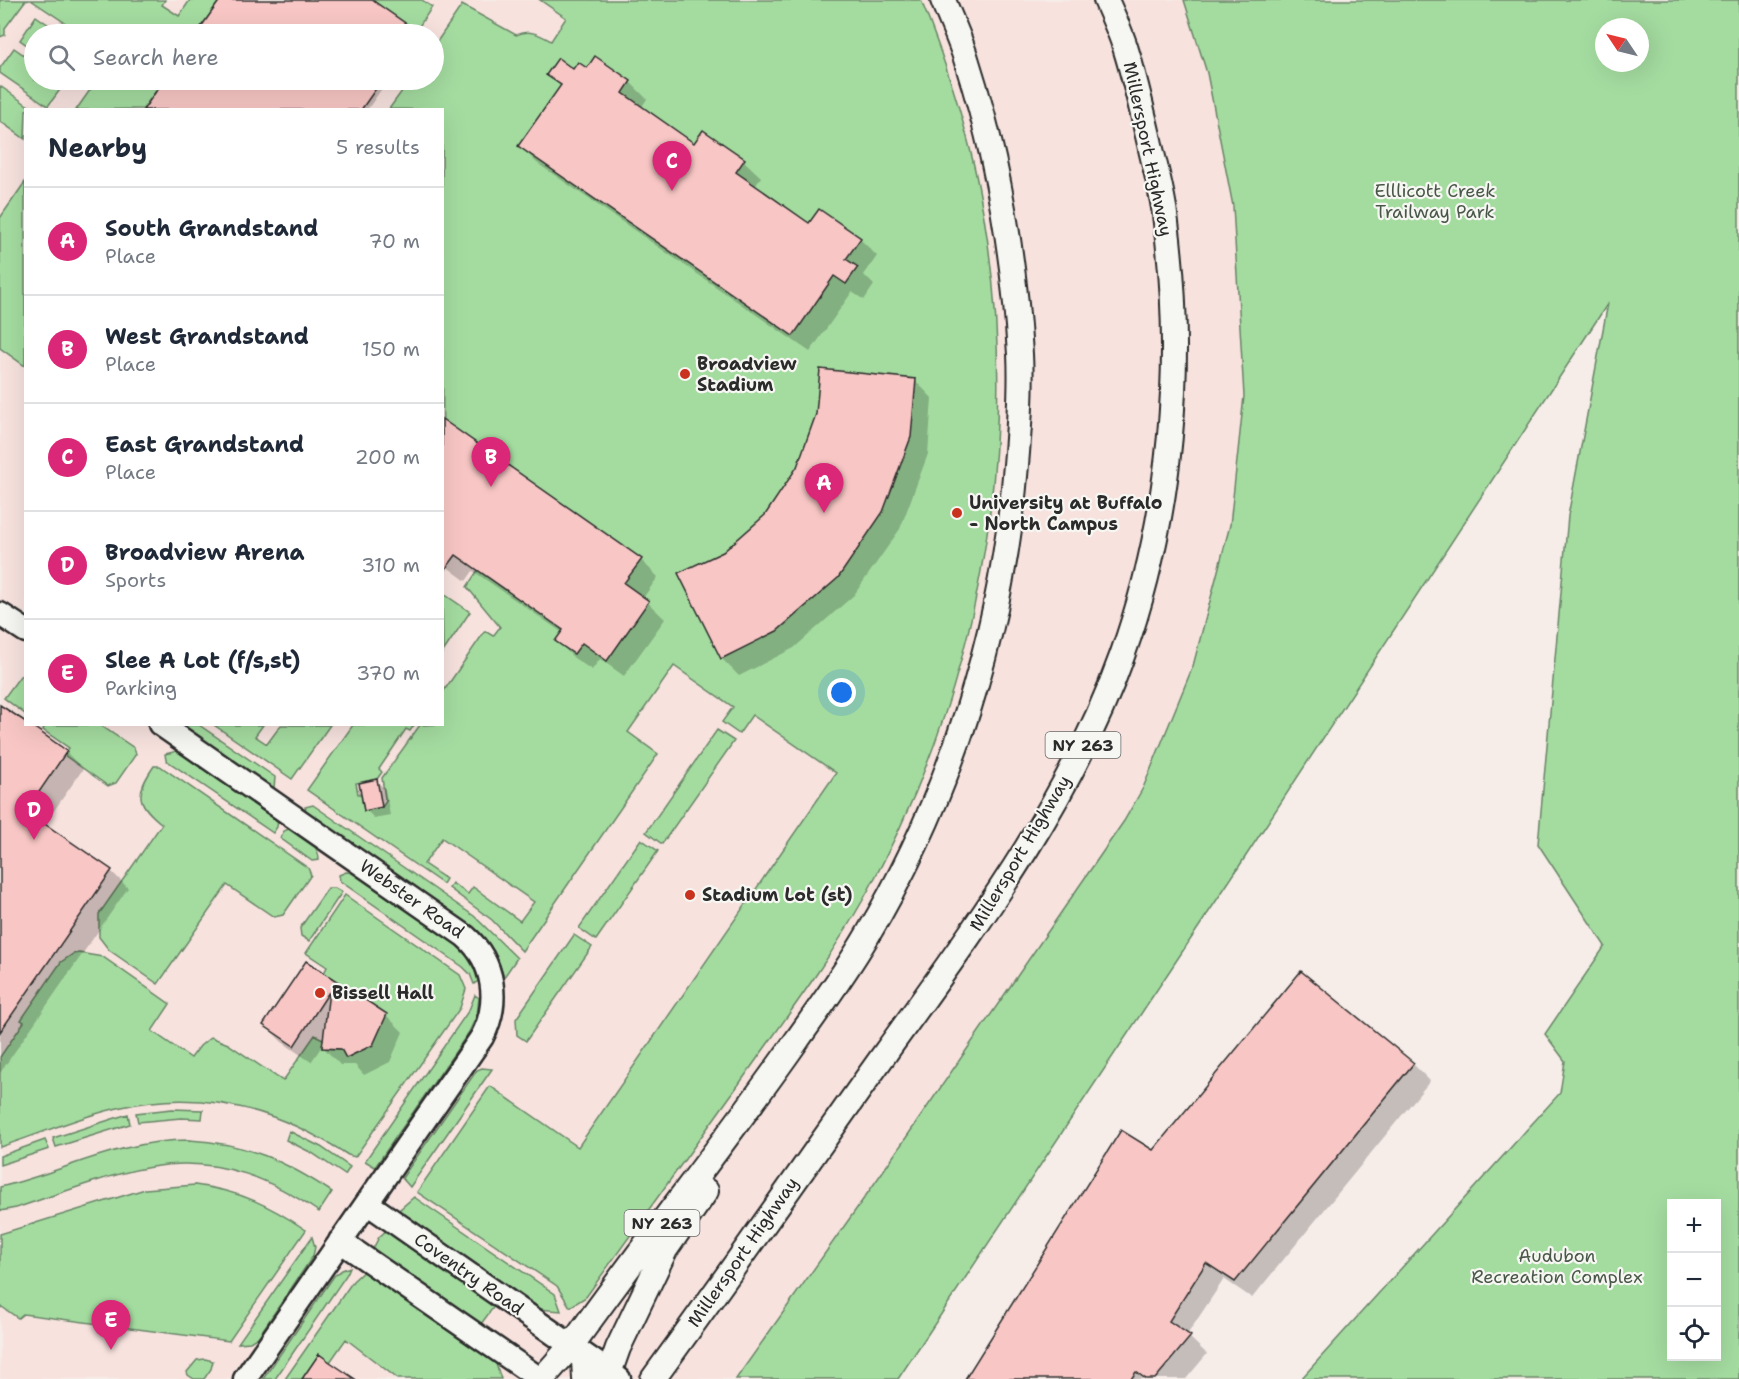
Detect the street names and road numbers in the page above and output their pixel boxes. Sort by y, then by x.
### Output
street label: Millersport Highway [1118,59,1178,239]
road number: NY 263 [1046,732,1120,758]
street label: Millersport Highway [964,770,1076,936]
street label: Webster Road [355,854,469,944]
street label: Millersport Highway [682,1172,804,1332]
road number: NY 263 [624,1210,700,1236]
street label: Coventry Road [409,1227,529,1321]

